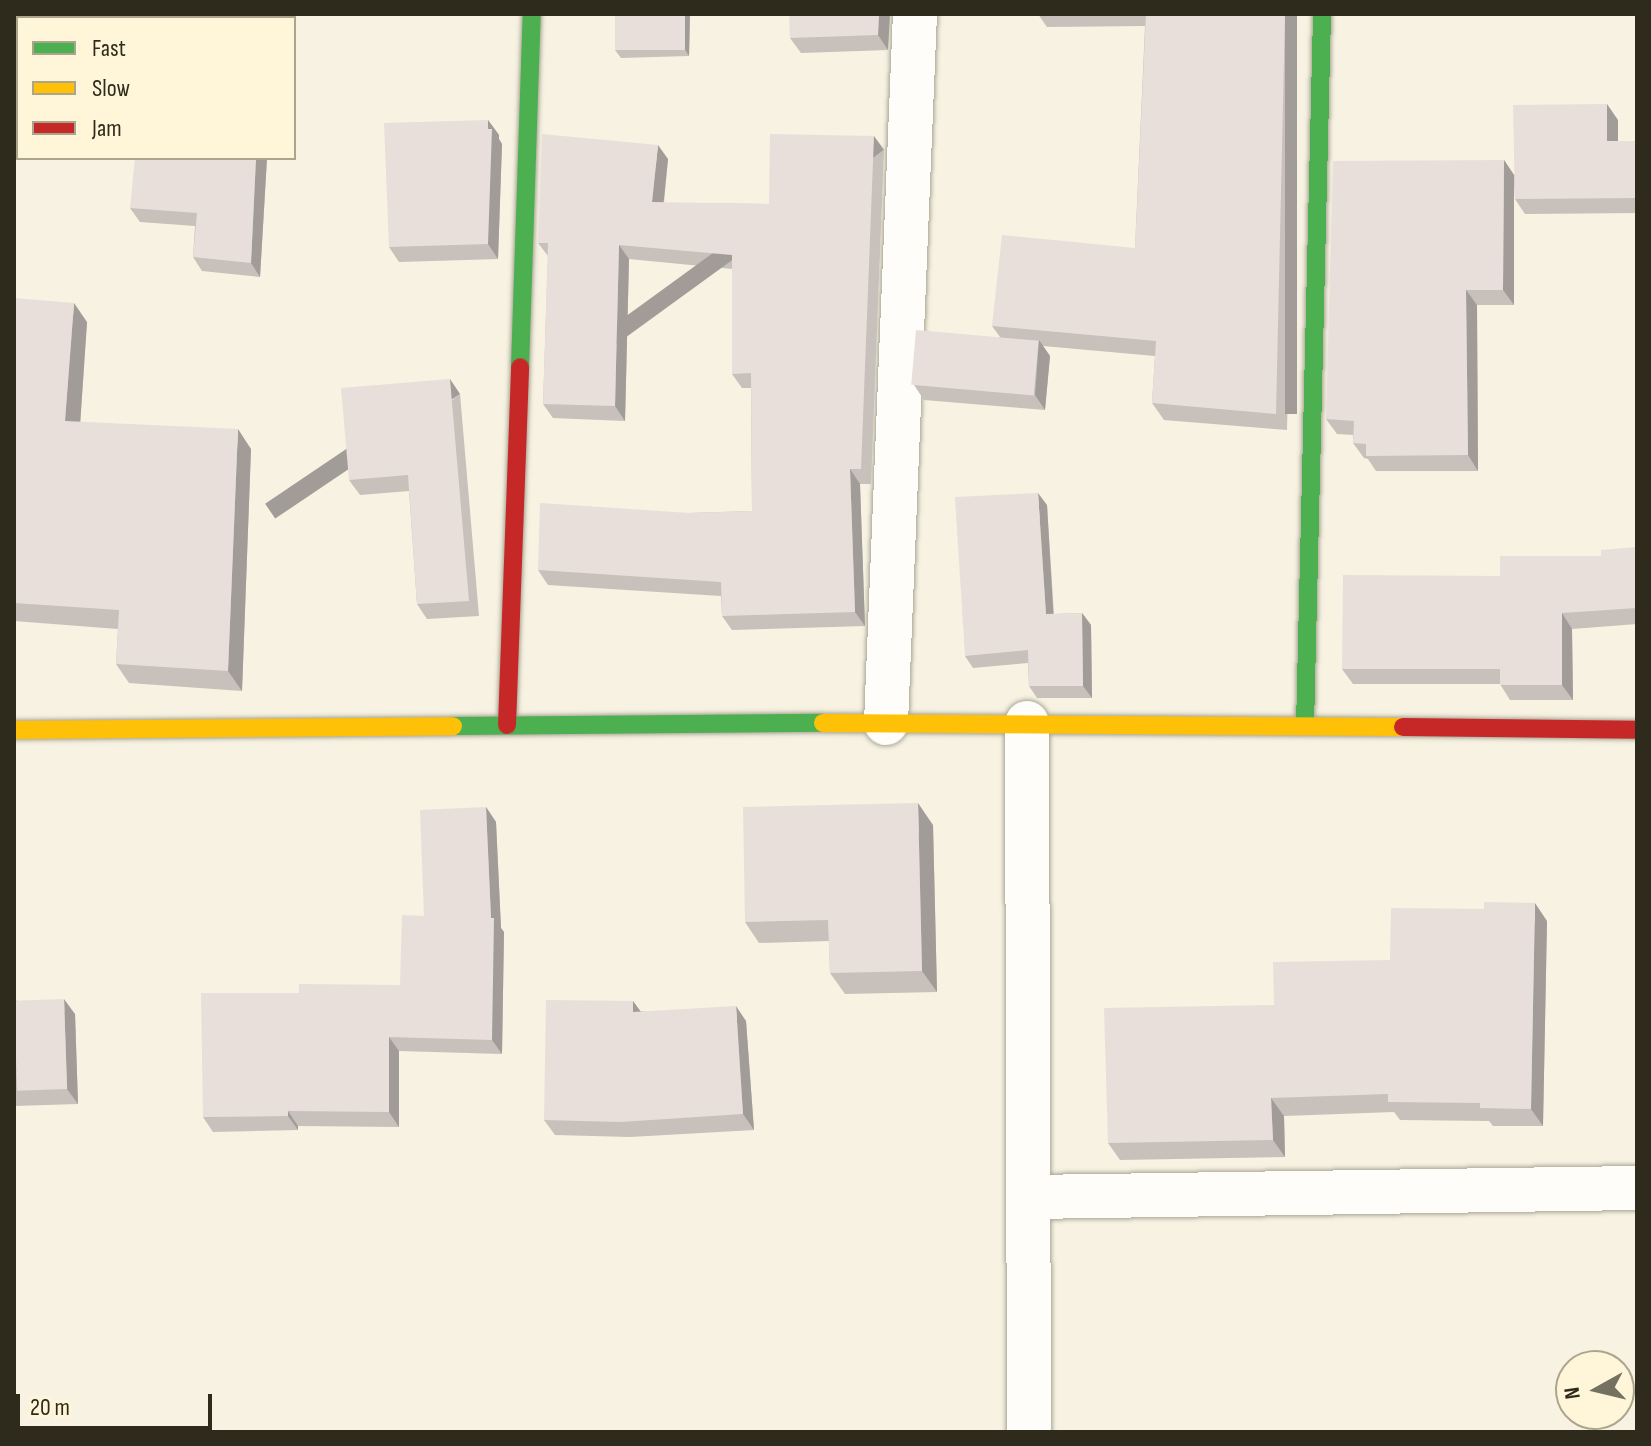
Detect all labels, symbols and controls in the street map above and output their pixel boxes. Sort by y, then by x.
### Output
legend [16,16,296,160]
text: Fast [92,34,126,63]
text: Slow [92,74,130,103]
text: Jam [92,114,122,143]
north arrow [1555,1350,1635,1430]
scale bar [20,1378,216,1428]
text: N [1559,1385,1587,1401]
text: 20 m [30,1393,70,1422]

